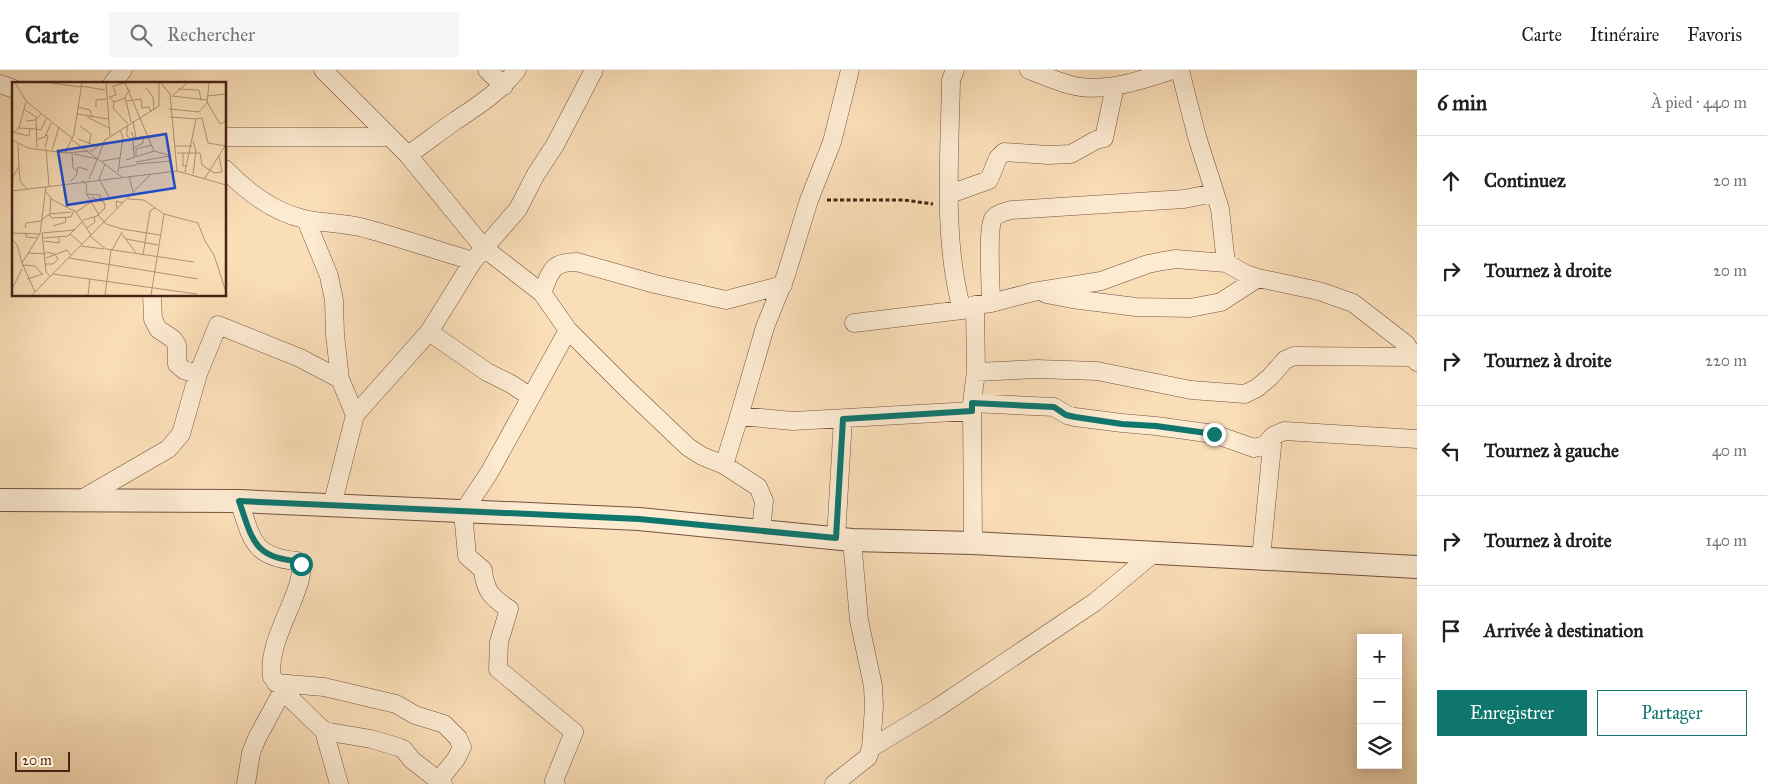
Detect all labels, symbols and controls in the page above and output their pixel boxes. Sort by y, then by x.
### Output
search box [109,12,459,57]
text: Carte [25,20,79,50]
icon: search [127,21,155,49]
text: Rechercher [167,23,255,46]
text: Carte [1522,24,1562,46]
text: Itinéraire [1590,24,1659,46]
text: Favoris [1687,24,1742,46]
inset map [12,82,226,296]
text: 6 min [1437,90,1487,116]
text: À pied · 440 m [1651,93,1747,112]
icon: ahead [1437,167,1465,195]
text: Continuez [1484,169,1566,192]
text: 20 m [1713,171,1747,190]
icon: right [1437,257,1465,285]
text: Tournez à droite [1484,259,1612,282]
text: 20 m [1713,261,1747,280]
icon: right [1437,347,1465,375]
text: Tournez à droite [1484,349,1612,372]
text: 220 m [1705,351,1747,370]
route end [1203,423,1226,446]
icon: left [1437,437,1465,465]
text: Tournez à gauche [1484,439,1619,462]
text: 40 m [1712,441,1747,460]
icon: right [1437,527,1465,555]
text: Tournez à droite [1484,529,1612,552]
text: 140 m [1706,531,1747,550]
route start [290,553,313,576]
icon: arrive [1437,617,1465,645]
text: Arrivée à destination [1484,619,1643,642]
map controls [1357,634,1402,769]
button: + [1357,634,1402,679]
button: − [1357,679,1402,724]
button: Enregistrer [1437,690,1587,736]
button: Partager [1597,690,1747,736]
button: layers [1357,724,1402,769]
scale bar [15,749,70,772]
text: 20 m [22,752,52,769]

